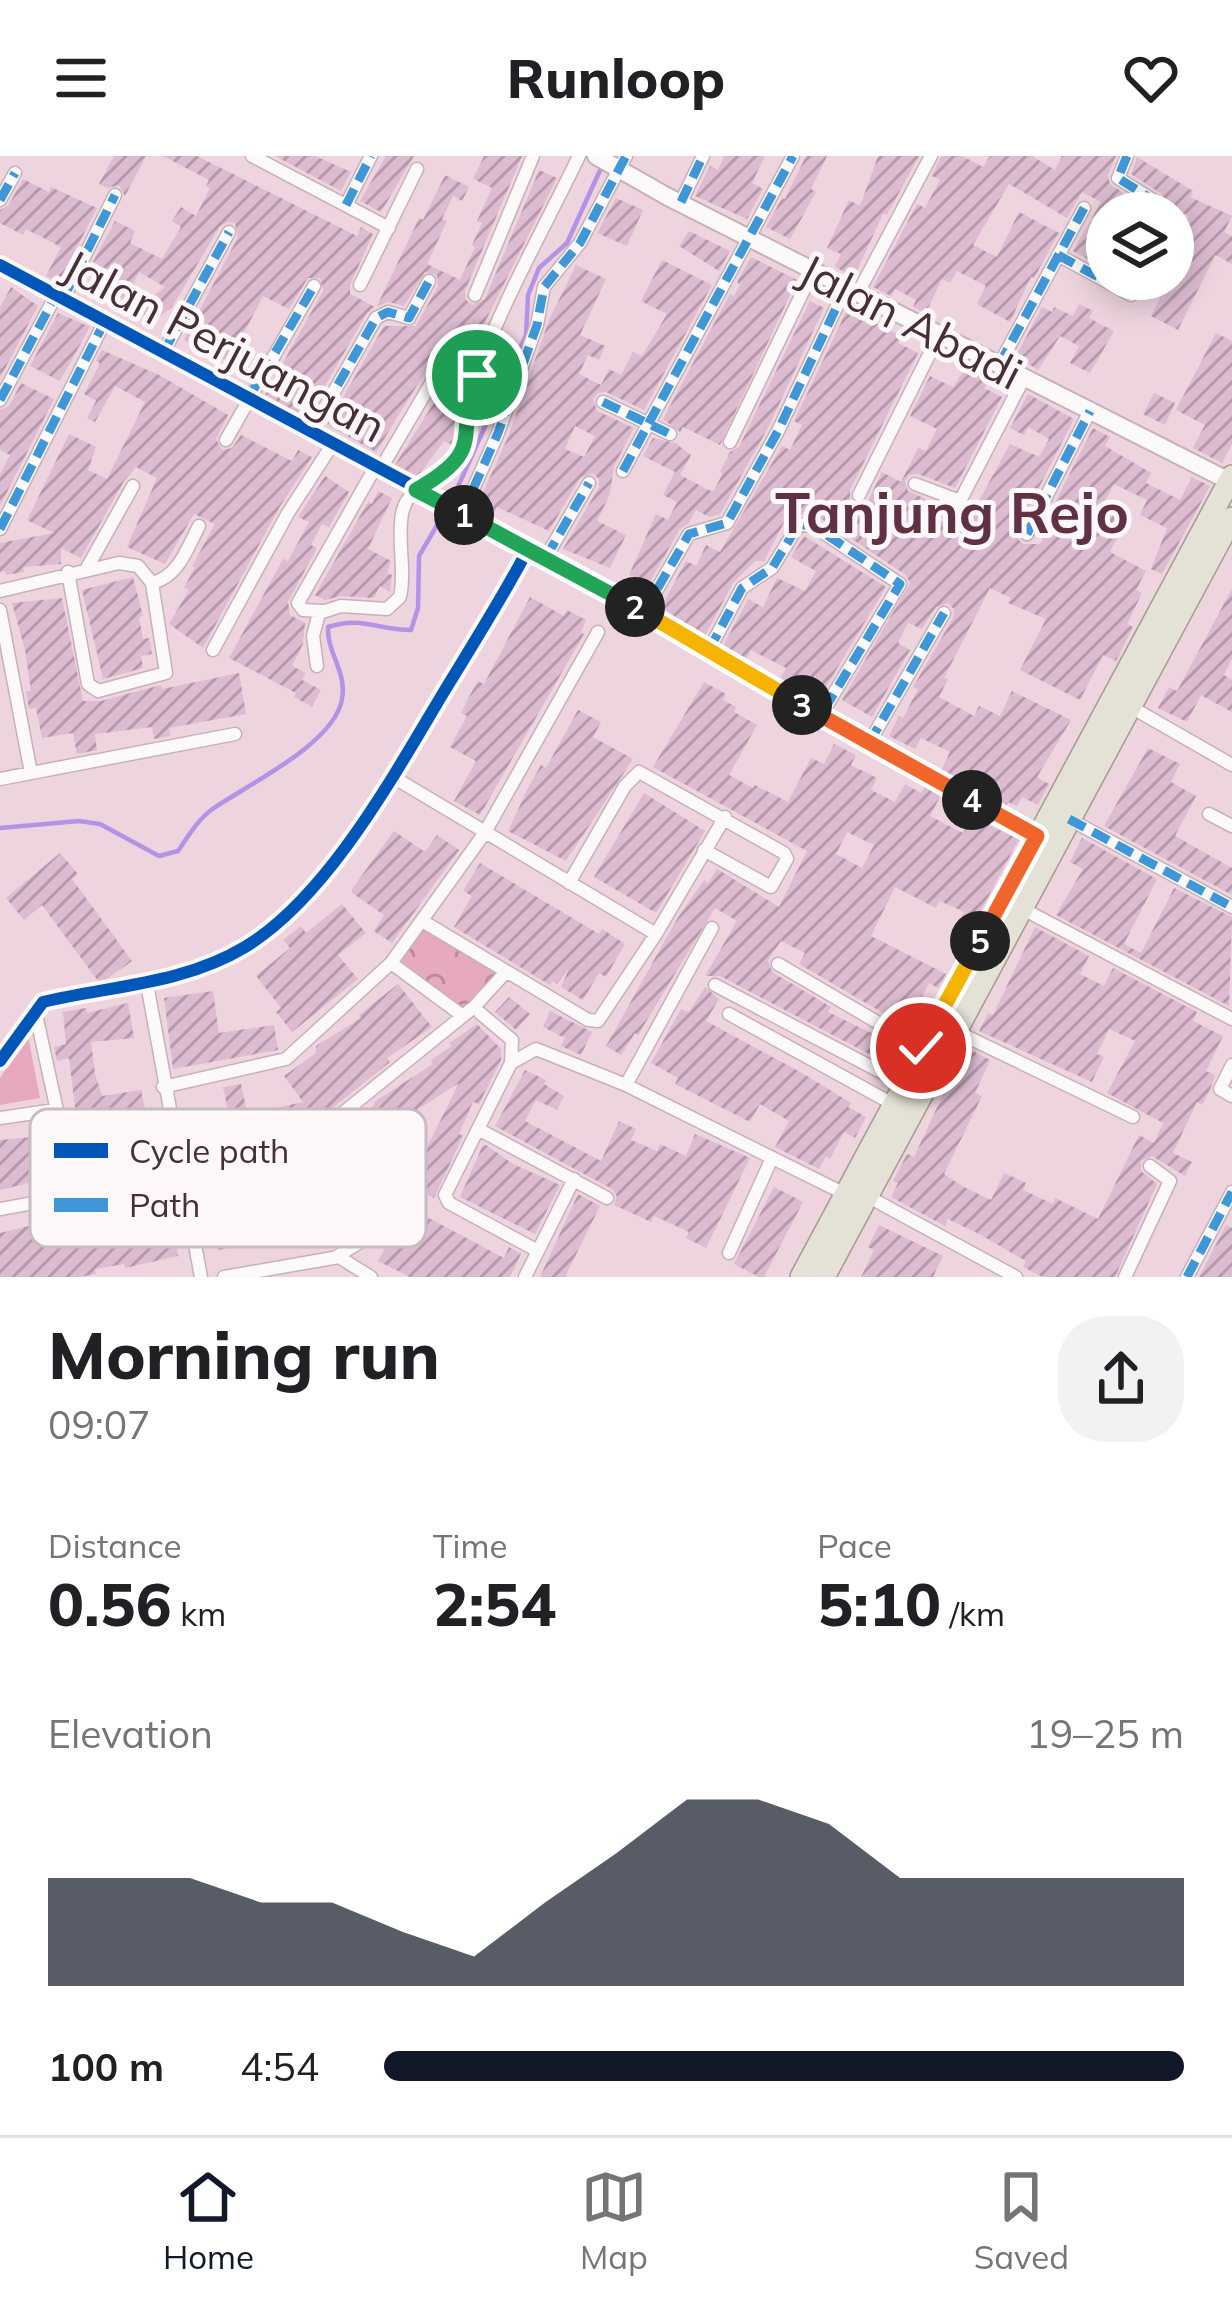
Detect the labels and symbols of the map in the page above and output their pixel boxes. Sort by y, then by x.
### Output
street label: Jalan Perjuangan [54,236,396,454]
street label: Jalan Abadi [790,241,1032,401]
pin [426,324,528,426]
district label: Tanjung Rejo [775,476,1129,547]
pin: 1 [434,485,494,545]
pin: 2 [605,577,665,637]
pin: 3 [772,675,832,735]
pin: 4 [942,770,1002,830]
pin: 5 [950,911,1010,971]
pin [870,997,972,1099]
legend [30,1109,426,1247]
text: Cycle path [129,1130,289,1171]
text: Path [129,1184,200,1225]

